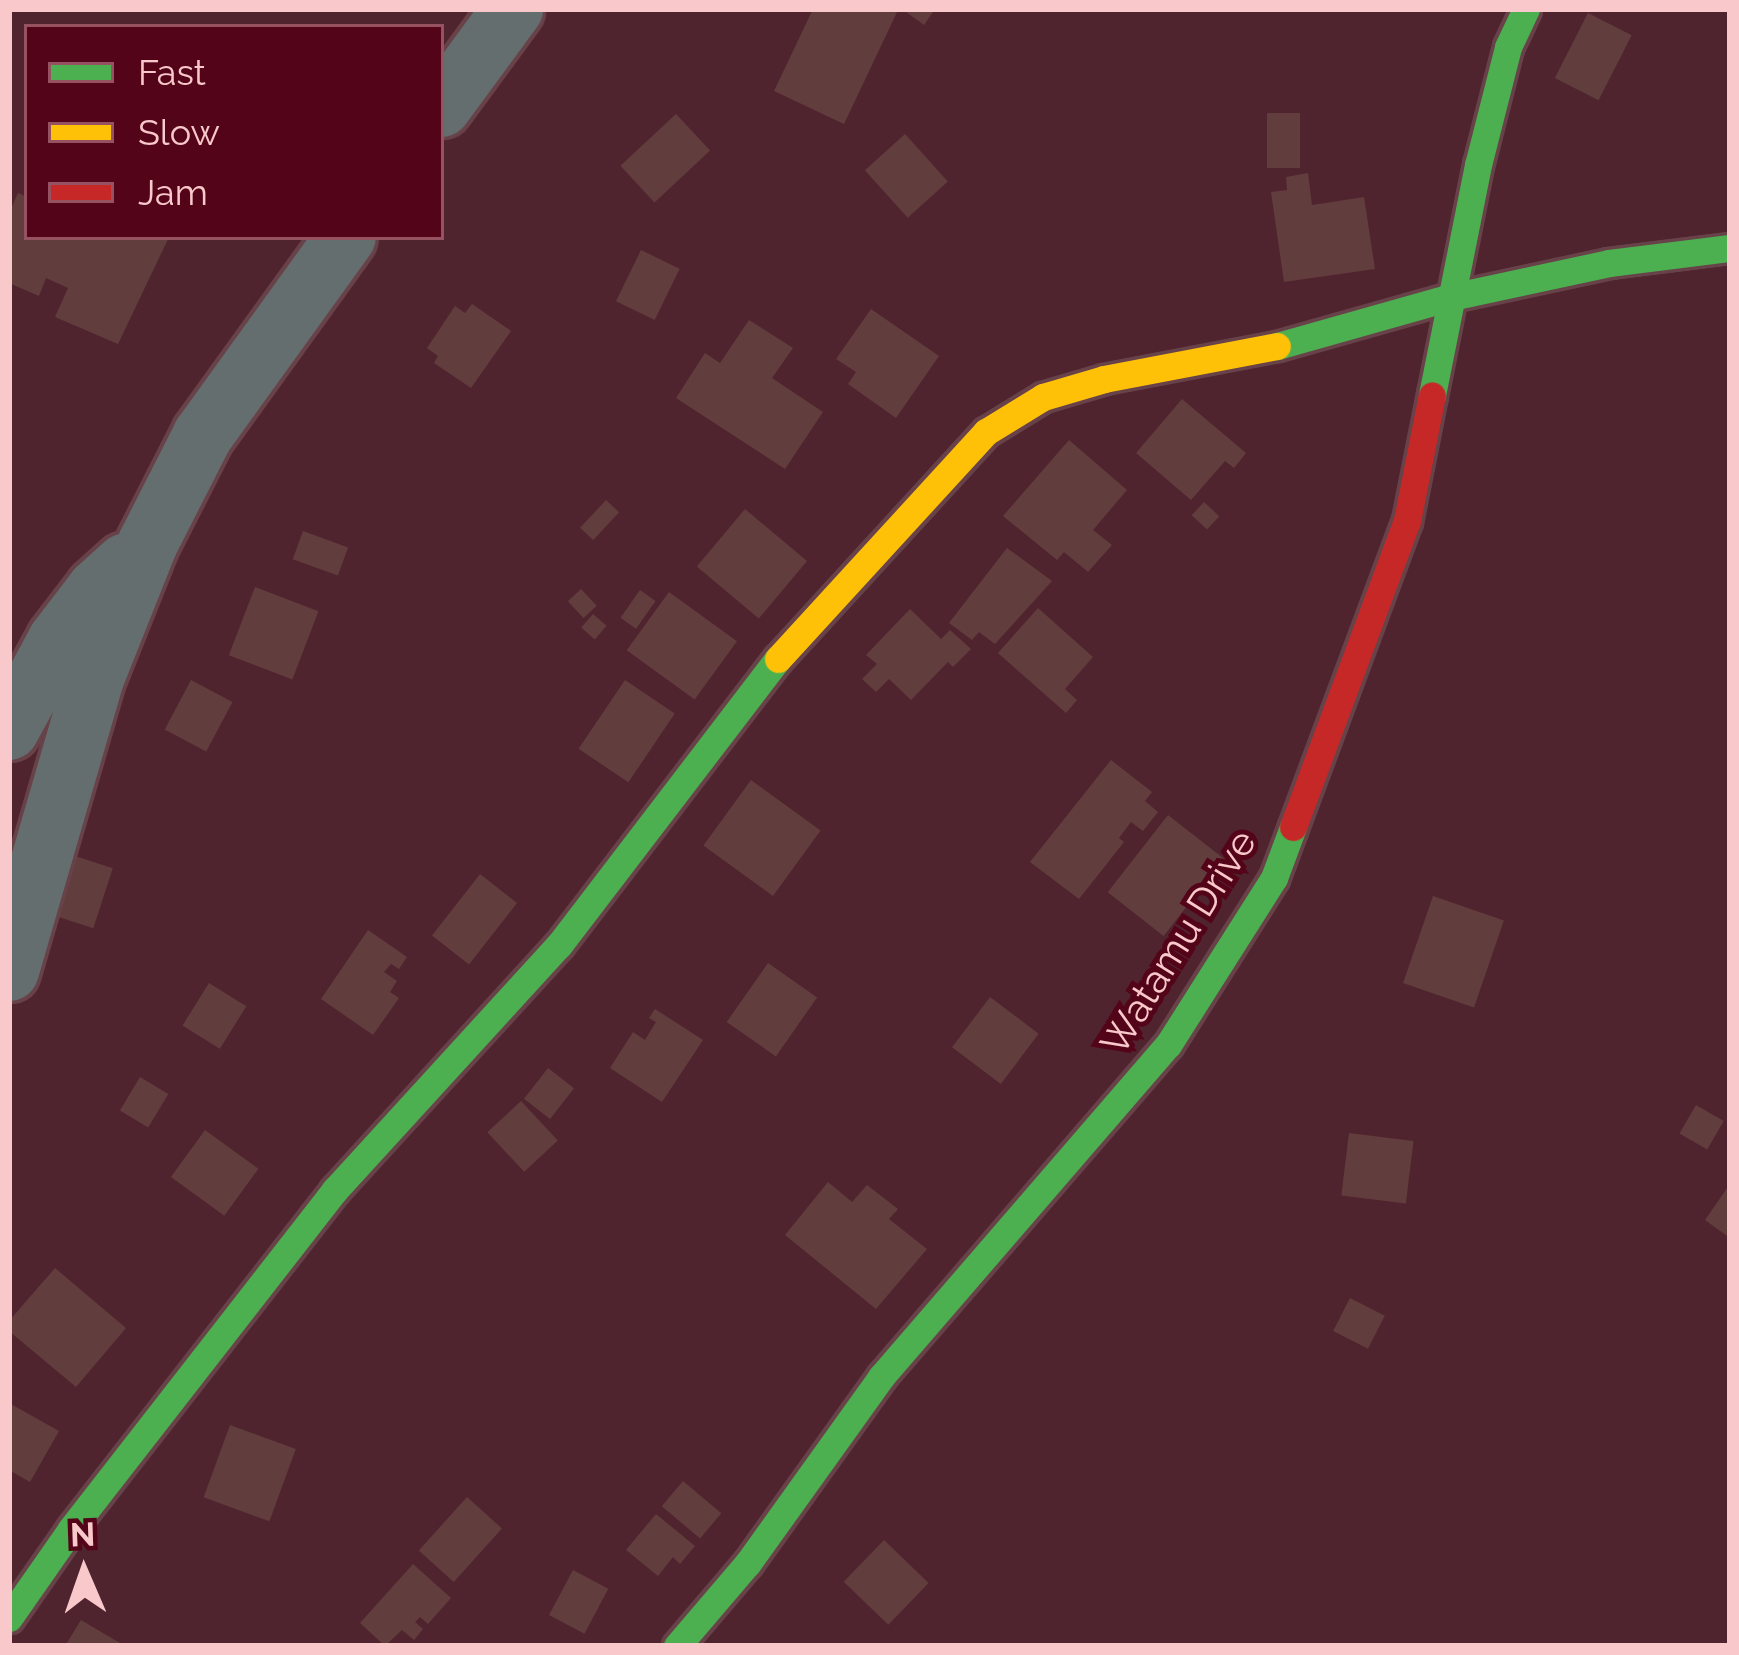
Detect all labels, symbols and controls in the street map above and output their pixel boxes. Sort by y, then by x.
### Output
legend [24,24,444,240]
text: Fast [138,51,206,93]
text: Slow [138,111,220,153]
text: Jam [138,171,208,213]
street label: Watamu Drive [1090,821,1266,1063]
north arrow [24,1511,144,1631]
text: N [69,1515,96,1554]

